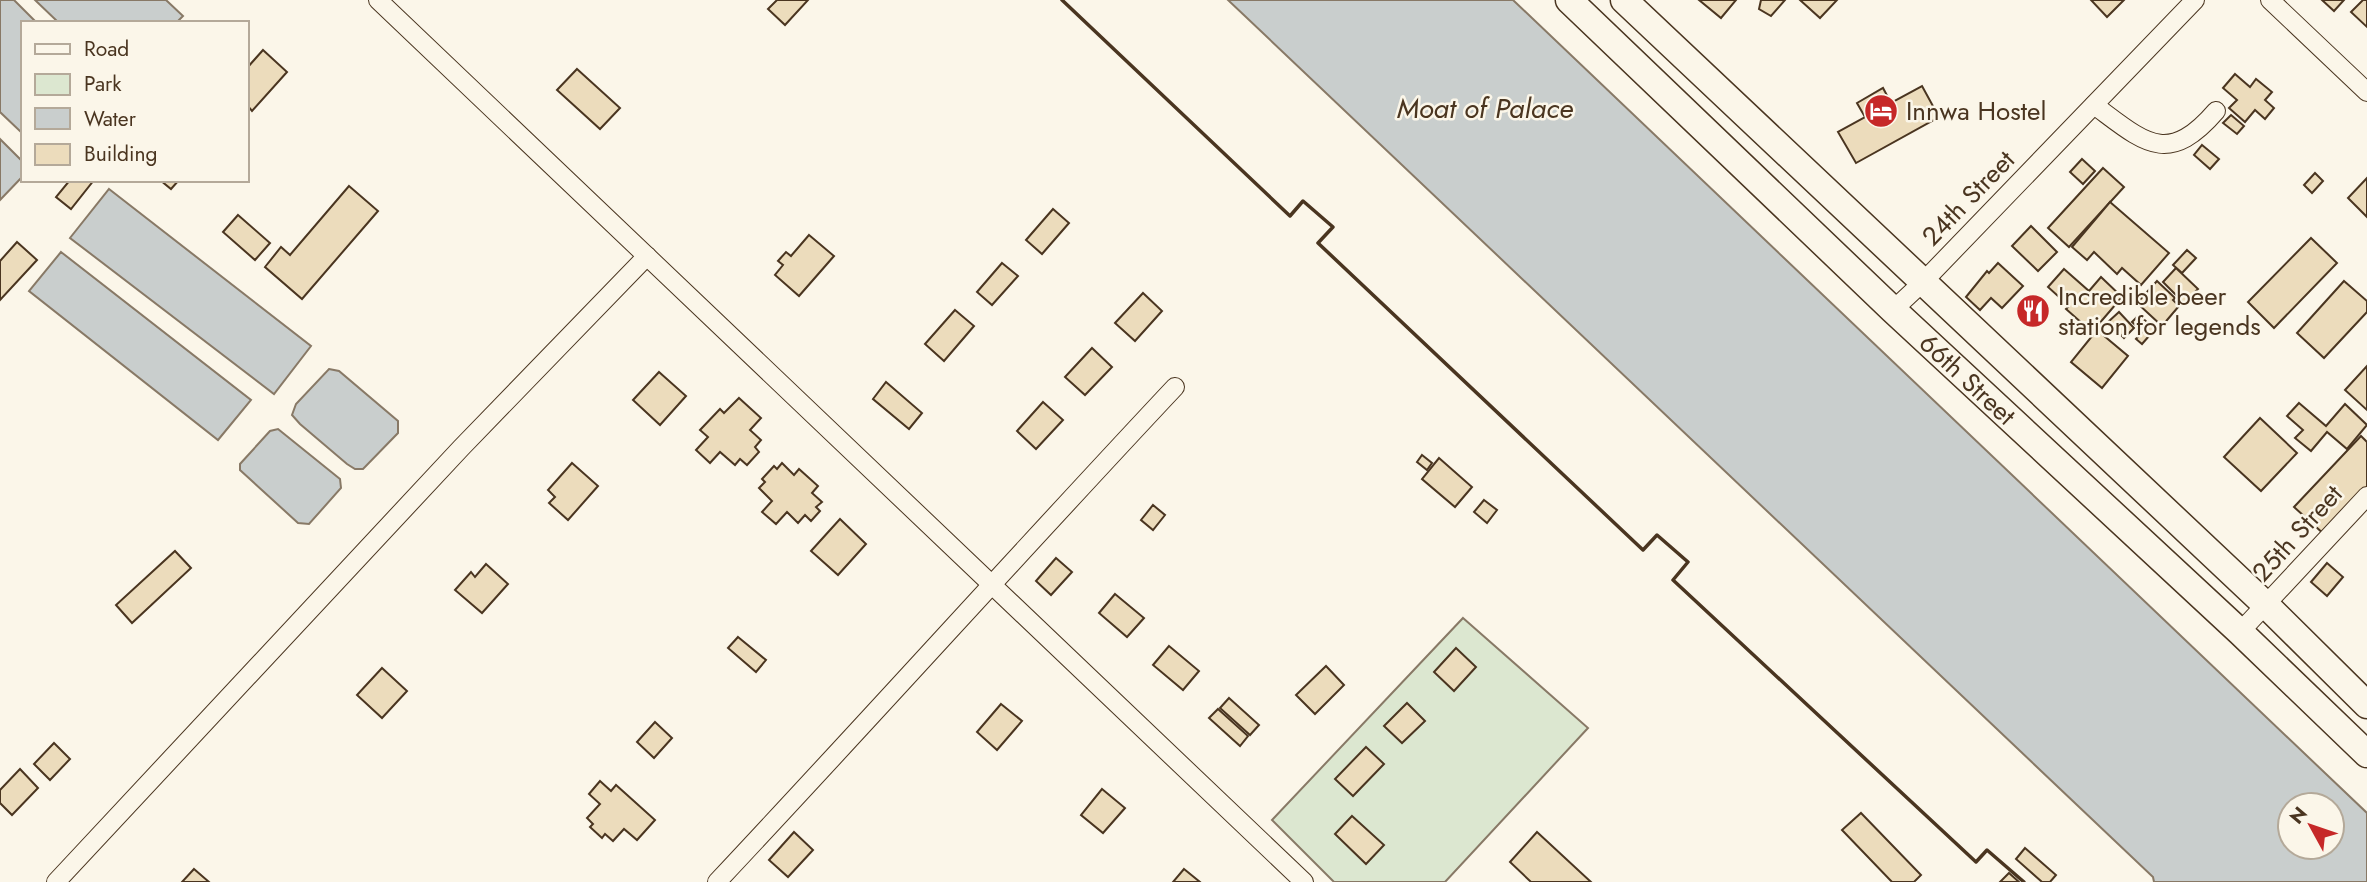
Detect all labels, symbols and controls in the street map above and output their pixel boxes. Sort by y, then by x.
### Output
legend [21,21,248,182]
text: Road [84,34,129,64]
text: Park [84,69,122,99]
water label: Moat of Palace [1397,88,1573,129]
hotel icon: Innwa Hostel [1862,92,1900,130]
place label: Innwa Hostel [1906,92,2046,130]
text: Water [84,104,137,134]
text: Building [84,139,157,169]
street label: 24th Street [1913,141,2024,254]
place label: Incredible beer station for legends [2058,277,2261,345]
restaurant icon: Incredible beer station for legends [2014,292,2052,330]
street label: 66th Street [1911,324,2025,434]
street label: 25th Street [2243,475,2352,590]
north arrow [2276,791,2346,861]
text: N [2283,801,2314,830]

